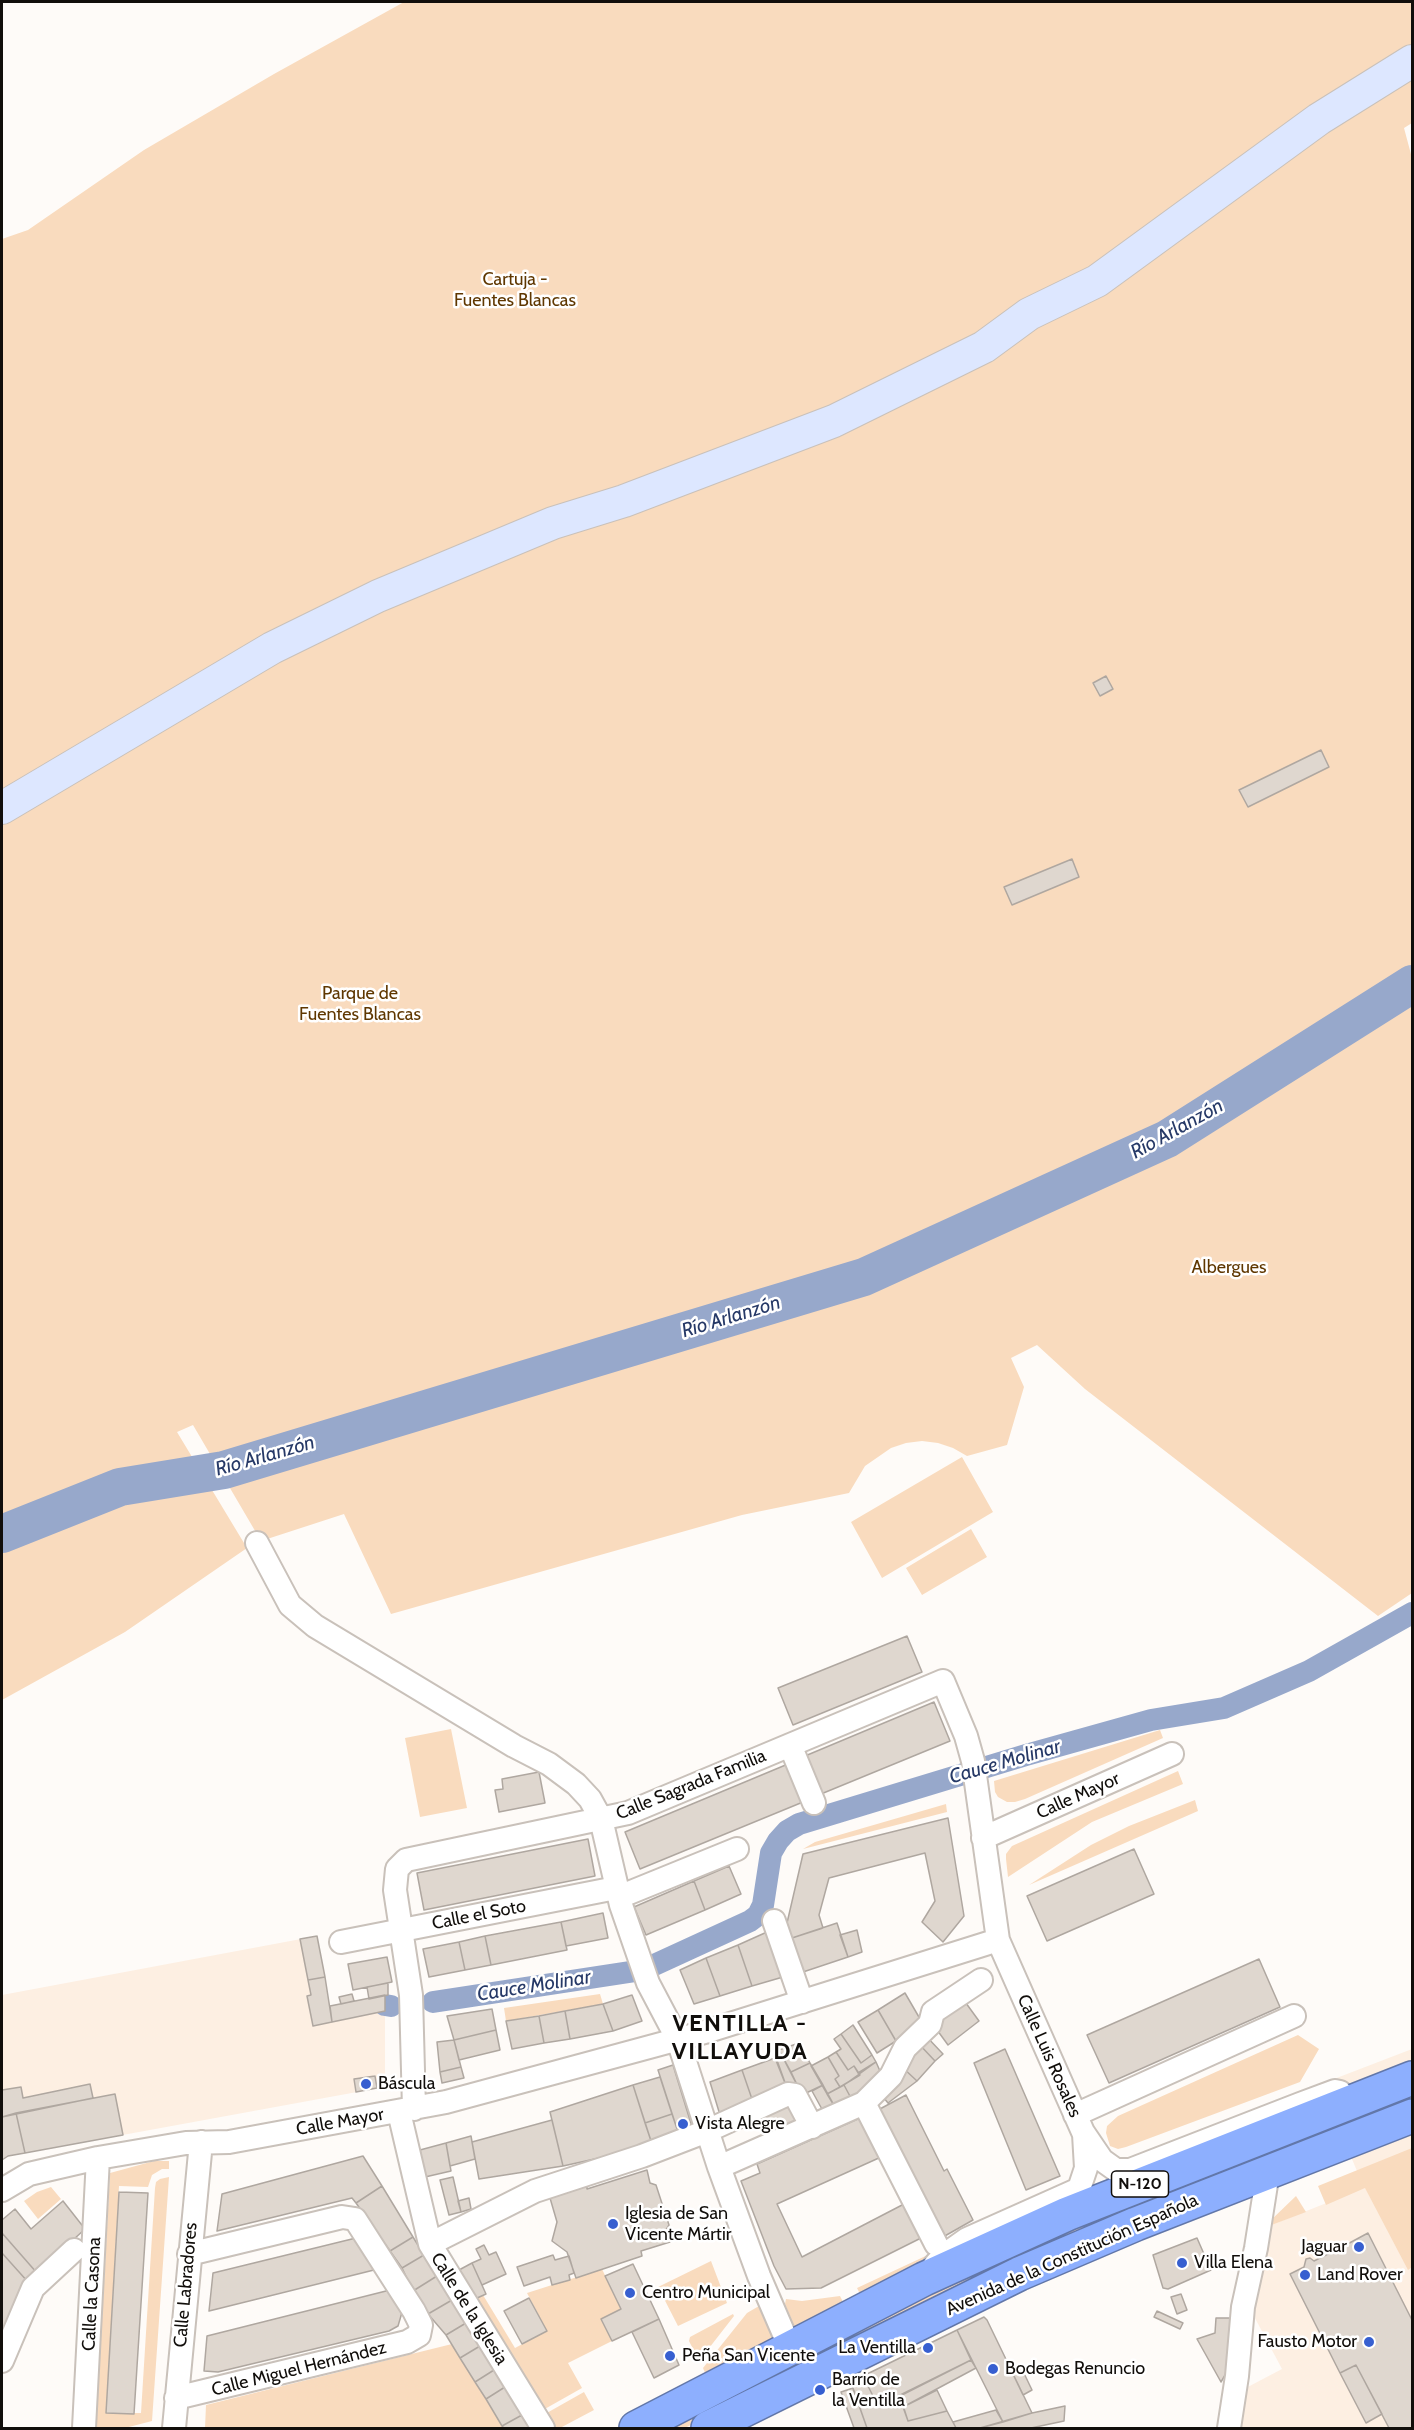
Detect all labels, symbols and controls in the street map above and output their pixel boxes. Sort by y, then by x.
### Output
park label: Cartuja - Fuentes Blancas [454,269,576,312]
park label: Parque de Fuentes Blancas [299,983,421,1026]
water label: Río Arlanzón [1127,1094,1227,1164]
park label: Albergues [1191,1257,1267,1279]
water label: Río Arlanzón [679,1291,783,1343]
water label: Río Arlanzón [213,1430,317,1482]
water label: Cauce Molinar [947,1735,1063,1789]
street label: Calle Sagrada Familia [613,1745,769,1825]
street label: Calle Mayor [1033,1768,1123,1824]
street label: Calle el Soto [430,1895,528,1935]
water label: Cauce Molinar [476,1965,592,2007]
street label: Calle Luis Rosales [1012,1991,1086,2121]
district label: VENTILLA - VILLAYUDA [672,2010,808,2066]
place label: Báscula [378,2073,435,2095]
marker: Báscula [359,2077,373,2091]
street label: Calle Mayor [294,2104,386,2140]
place label: Vista Alegre [695,2113,785,2135]
marker: Vista Alegre [676,2117,690,2131]
road number: N-120 [1112,2171,1168,2197]
street label: Avenida de la Constitución Española [943,2189,1201,2321]
place label: Iglesia de San Vicente Mártir [625,2203,731,2246]
marker: Iglesia de San Vicente Mártir [606,2217,620,2231]
street label: Calle Labradores [170,2222,202,2348]
street label: Calle la Casona [78,2236,106,2352]
place label: Jaguar [1301,2236,1347,2258]
marker: Jaguar [1352,2240,1366,2254]
street label: Calle de la Iglesia [426,2249,512,2369]
place label: Villa Elena [1194,2252,1273,2274]
marker: Villa Elena [1175,2256,1189,2270]
place label: Land Rover [1317,2264,1403,2286]
marker: Land Rover [1298,2268,1312,2282]
place label: Centro Municipal [642,2282,770,2304]
marker: Centro Municipal [623,2286,637,2300]
place label: Fausto Motor [1257,2331,1357,2353]
marker: Fausto Motor [1362,2335,1376,2349]
street label: Calle Miguel Hernández [209,2337,389,2401]
place label: La Ventilla [838,2337,916,2359]
marker: La Ventilla [921,2341,935,2355]
place label: Peña San Vicente [682,2345,815,2367]
marker: Peña San Vicente [663,2349,677,2363]
place label: Bodegas Renuncio [1005,2358,1145,2380]
marker: Bodegas Renuncio [986,2362,1000,2376]
place label: Barrio de la Ventilla [832,2369,905,2412]
marker: Barrio de la Ventilla [813,2383,827,2397]

